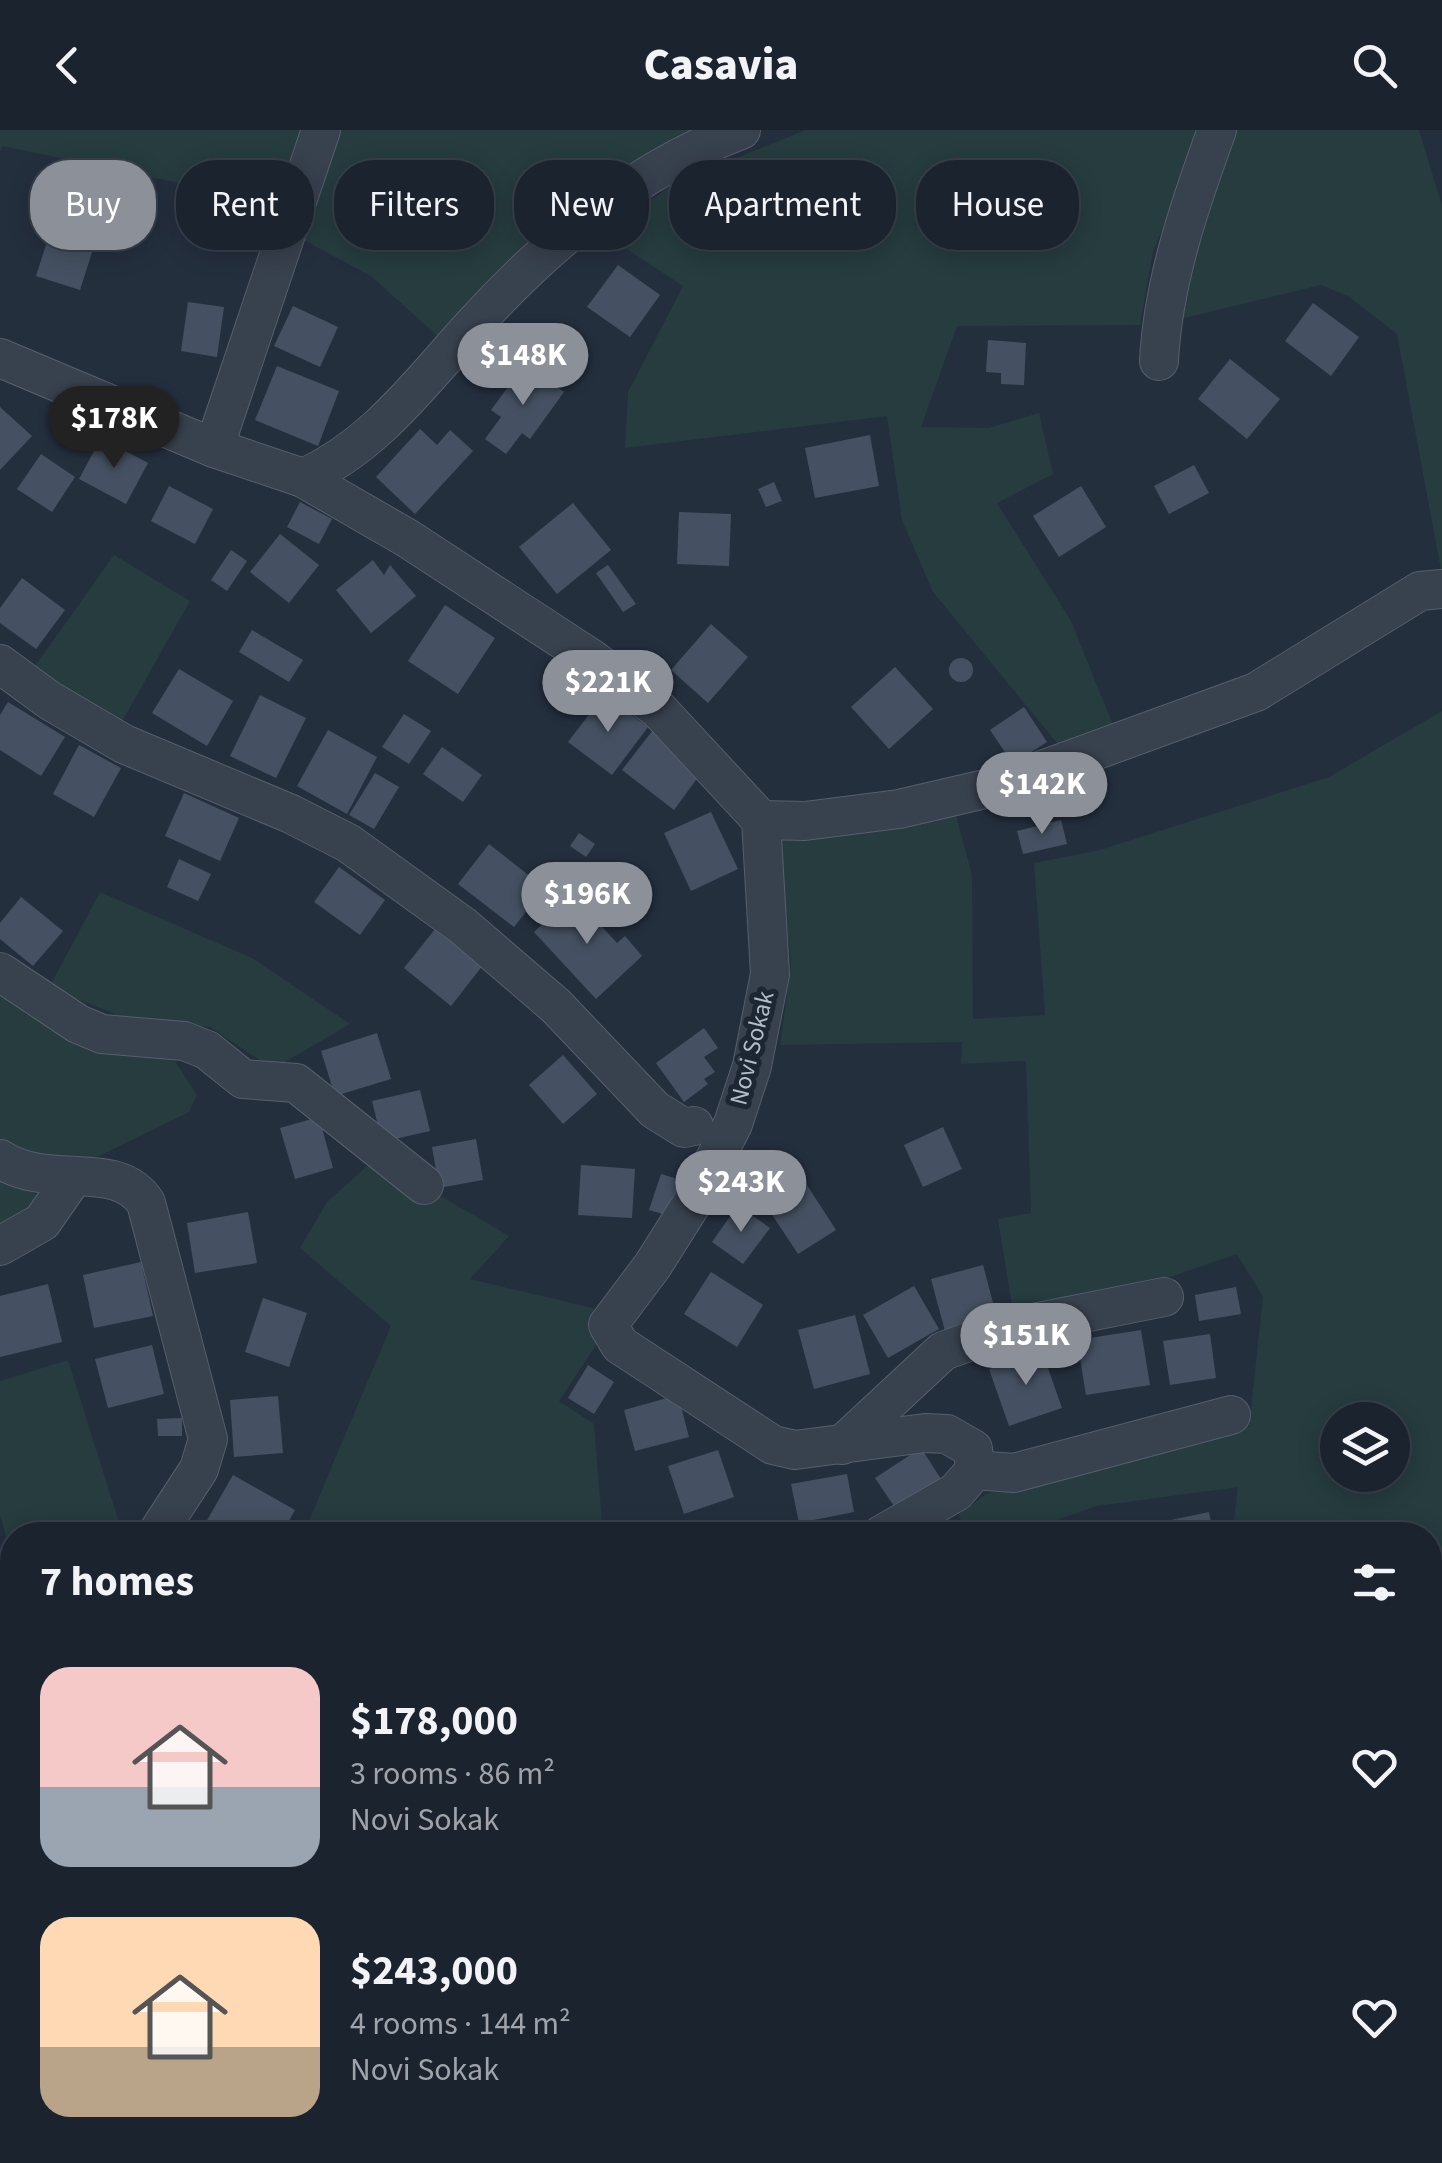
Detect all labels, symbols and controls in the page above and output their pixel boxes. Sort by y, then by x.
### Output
text: Casavia [644,33,798,97]
icon: back [40,38,95,93]
icon: search [1347,38,1402,93]
chip: Buy [30,160,156,250]
chip: Rent [176,160,314,250]
chip: Filters [334,160,494,250]
chip: New [514,160,649,250]
chip: Apartment [669,160,896,250]
chip: House [916,160,1079,250]
pin: $148K [453,323,593,408]
text: $148K [479,332,567,378]
pin: $178K [44,386,184,471]
text: $178K [70,395,158,441]
pin: $221K [538,650,678,735]
text: $221K [564,659,652,705]
pin: $142K [972,752,1112,837]
text: $142K [998,761,1086,807]
pin: $196K [517,862,657,947]
text: $196K [543,871,631,917]
street label: Novi Sokak [720,987,784,1109]
pin: $243K [671,1150,811,1235]
text: $243K [697,1159,785,1205]
pin: $151K [956,1303,1096,1388]
text: $151K [982,1312,1070,1358]
map controls [1320,1402,1410,1492]
button: layers [1320,1402,1410,1492]
text: 7 homes [40,1552,194,1612]
icon: filters [1347,1555,1402,1610]
text: $178,000 [350,1691,518,1751]
icon: home [120,1707,240,1827]
icon: heart [1347,1740,1402,1795]
text: 3 rooms · 86 m² [350,1751,555,1797]
text: Novi Sokak [350,1797,499,1843]
text: $243,000 [350,1941,518,2001]
icon: home [120,1957,240,2077]
icon: heart [1347,1990,1402,2045]
text: 4 rooms · 144 m² [350,2001,571,2047]
text: Novi Sokak [350,2047,499,2093]

